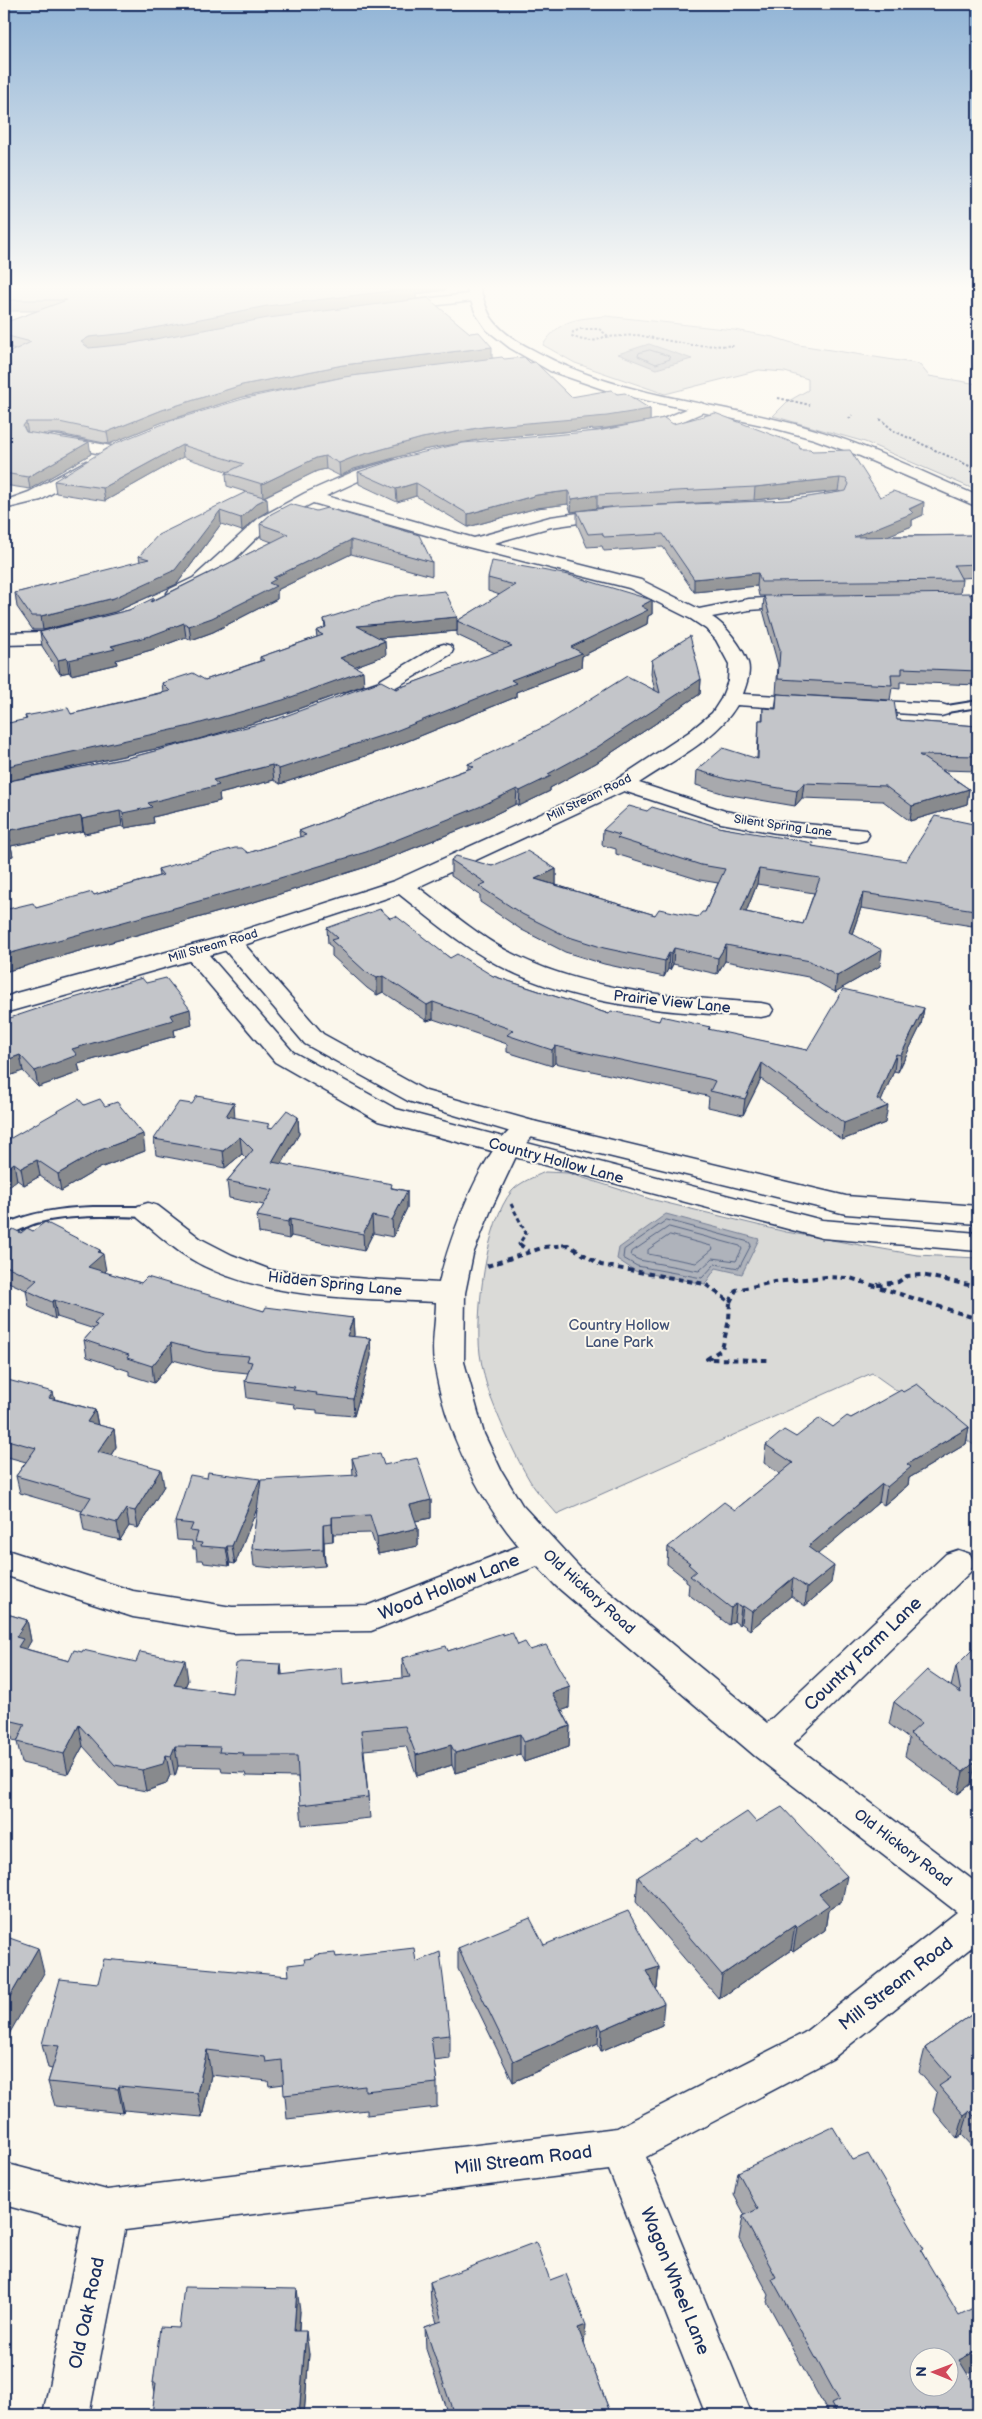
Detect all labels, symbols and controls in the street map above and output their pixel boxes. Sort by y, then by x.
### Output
street label: Mill Stream Road [544,771,634,825]
street label: Silent Spring Lane [733,812,833,840]
street label: Mill Stream Road [166,926,260,966]
street label: Prairie View Lane [612,986,732,1018]
street label: Country Hollow Lane [486,1134,626,1188]
street label: Hidden Spring Lane [267,1268,403,1300]
park label: Country Hollow Lane Park [568,1316,670,1352]
street label: Old Hickory Road [539,1546,639,1638]
street label: Wood Hollow Lane [375,1549,523,1625]
street label: Country Farm Lane [800,1592,926,1715]
street label: Old Hickory Road [850,1805,956,1891]
street label: Mill Stream Road [835,1933,957,2035]
street label: Mill Stream Road [453,2141,593,2179]
street label: Wagon Wheel Lane [636,2204,714,2358]
street label: Old Oak Road [65,2255,109,2371]
north arrow [910,2346,960,2396]
text: N [913,2366,930,2377]

